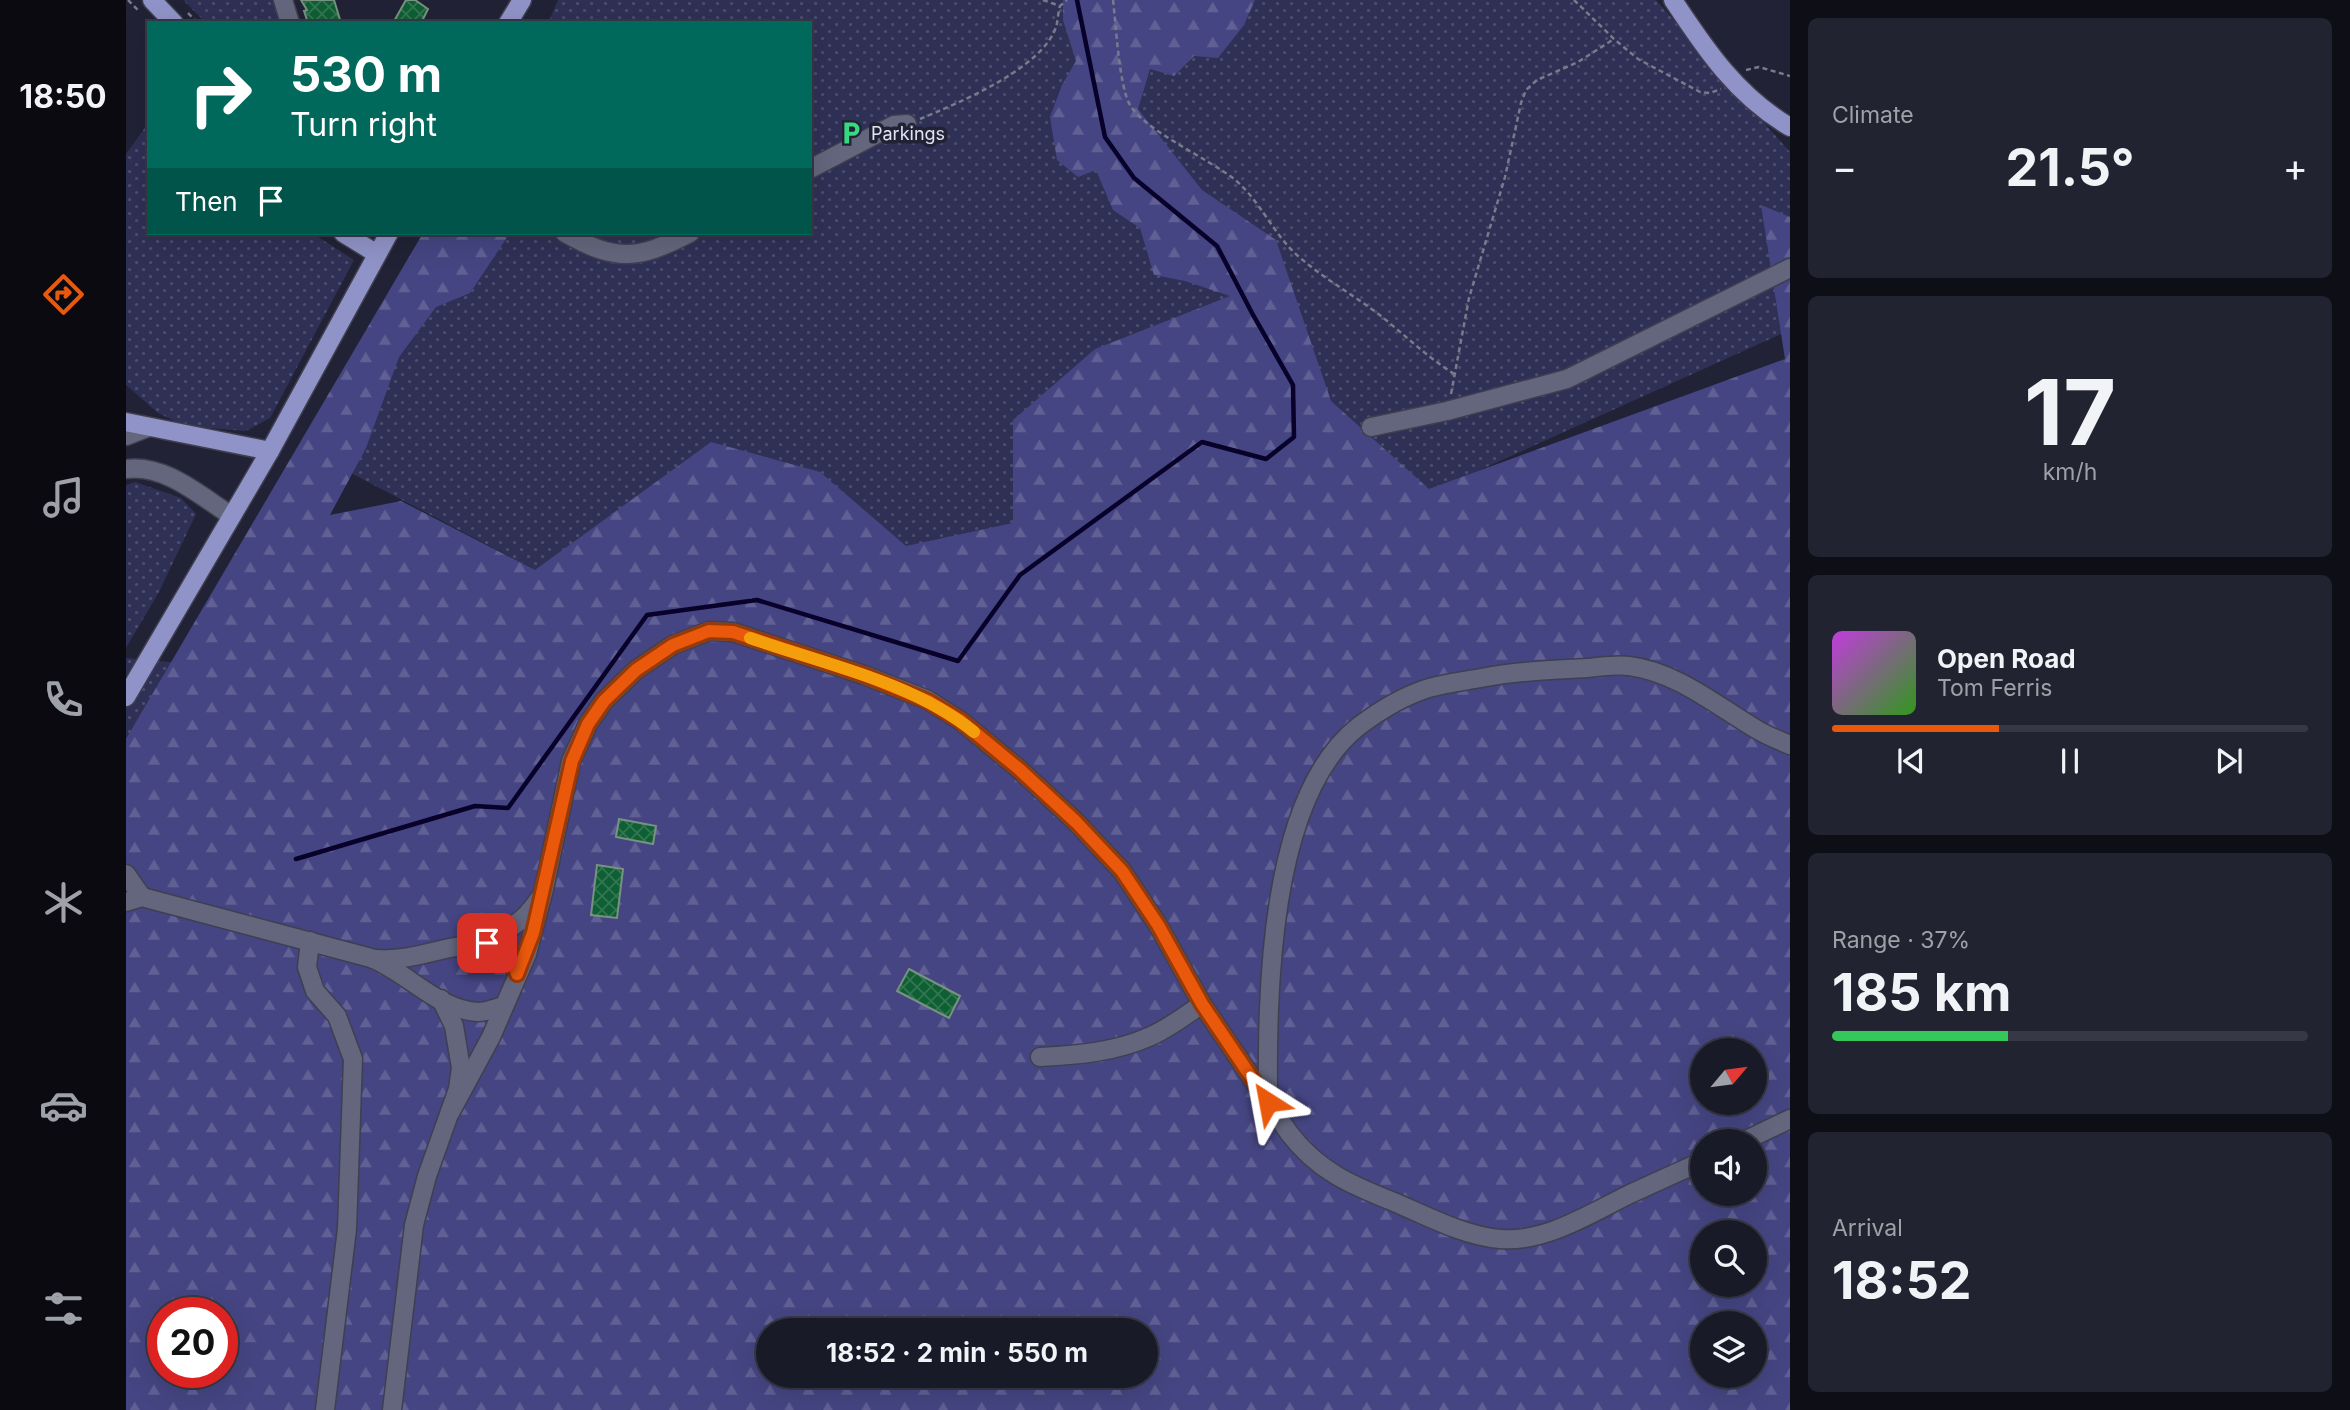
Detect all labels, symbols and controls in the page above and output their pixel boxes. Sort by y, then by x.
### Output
text: 530 m [290,45,442,104]
icon: right [175,49,266,140]
text: 18:50 [19,77,107,116]
text: Climate [1832,101,1914,129]
text: Turn right [290,105,437,144]
parking icon: Parkings [837,119,865,147]
place label: Parkings [871,123,945,144]
text: 21.5° [2005,136,2135,199]
text: − [1832,144,1857,190]
text: + [2283,144,2308,190]
icon: arrive [252,182,290,220]
text: Then [175,186,238,217]
icon: directions [39,270,88,319]
text: 17 [2024,357,2116,467]
text: km/h [2043,458,2097,486]
icon: music [39,473,88,522]
text: Open Road [1937,643,2076,674]
text: Tom Ferris [1937,674,2052,702]
icon: phone [39,675,88,724]
icon: previous [1892,742,1930,780]
icon: pause [2051,742,2089,780]
icon: next [2210,742,2248,780]
icon: climate [39,878,88,927]
pin [457,913,517,973]
icon: arrive [468,924,506,962]
text: Range · 37% [1832,926,1970,954]
text: 185 km [1832,961,2011,1024]
north arrow [1690,1038,1768,1115]
map controls [1690,1038,1767,1388]
position arrow [1231,1065,1305,1139]
icon: car [39,1081,88,1130]
button: sound [1690,1129,1767,1206]
text: Arrival [1832,1214,1903,1242]
button: search [1690,1220,1767,1297]
text: 18:52 [1832,1249,1972,1312]
icon: filters [39,1284,88,1333]
speed limit sign: 20 [147,1297,238,1388]
button: layers [1690,1311,1767,1388]
text: 18:52 · 2 min · 550 m [826,1337,1088,1368]

